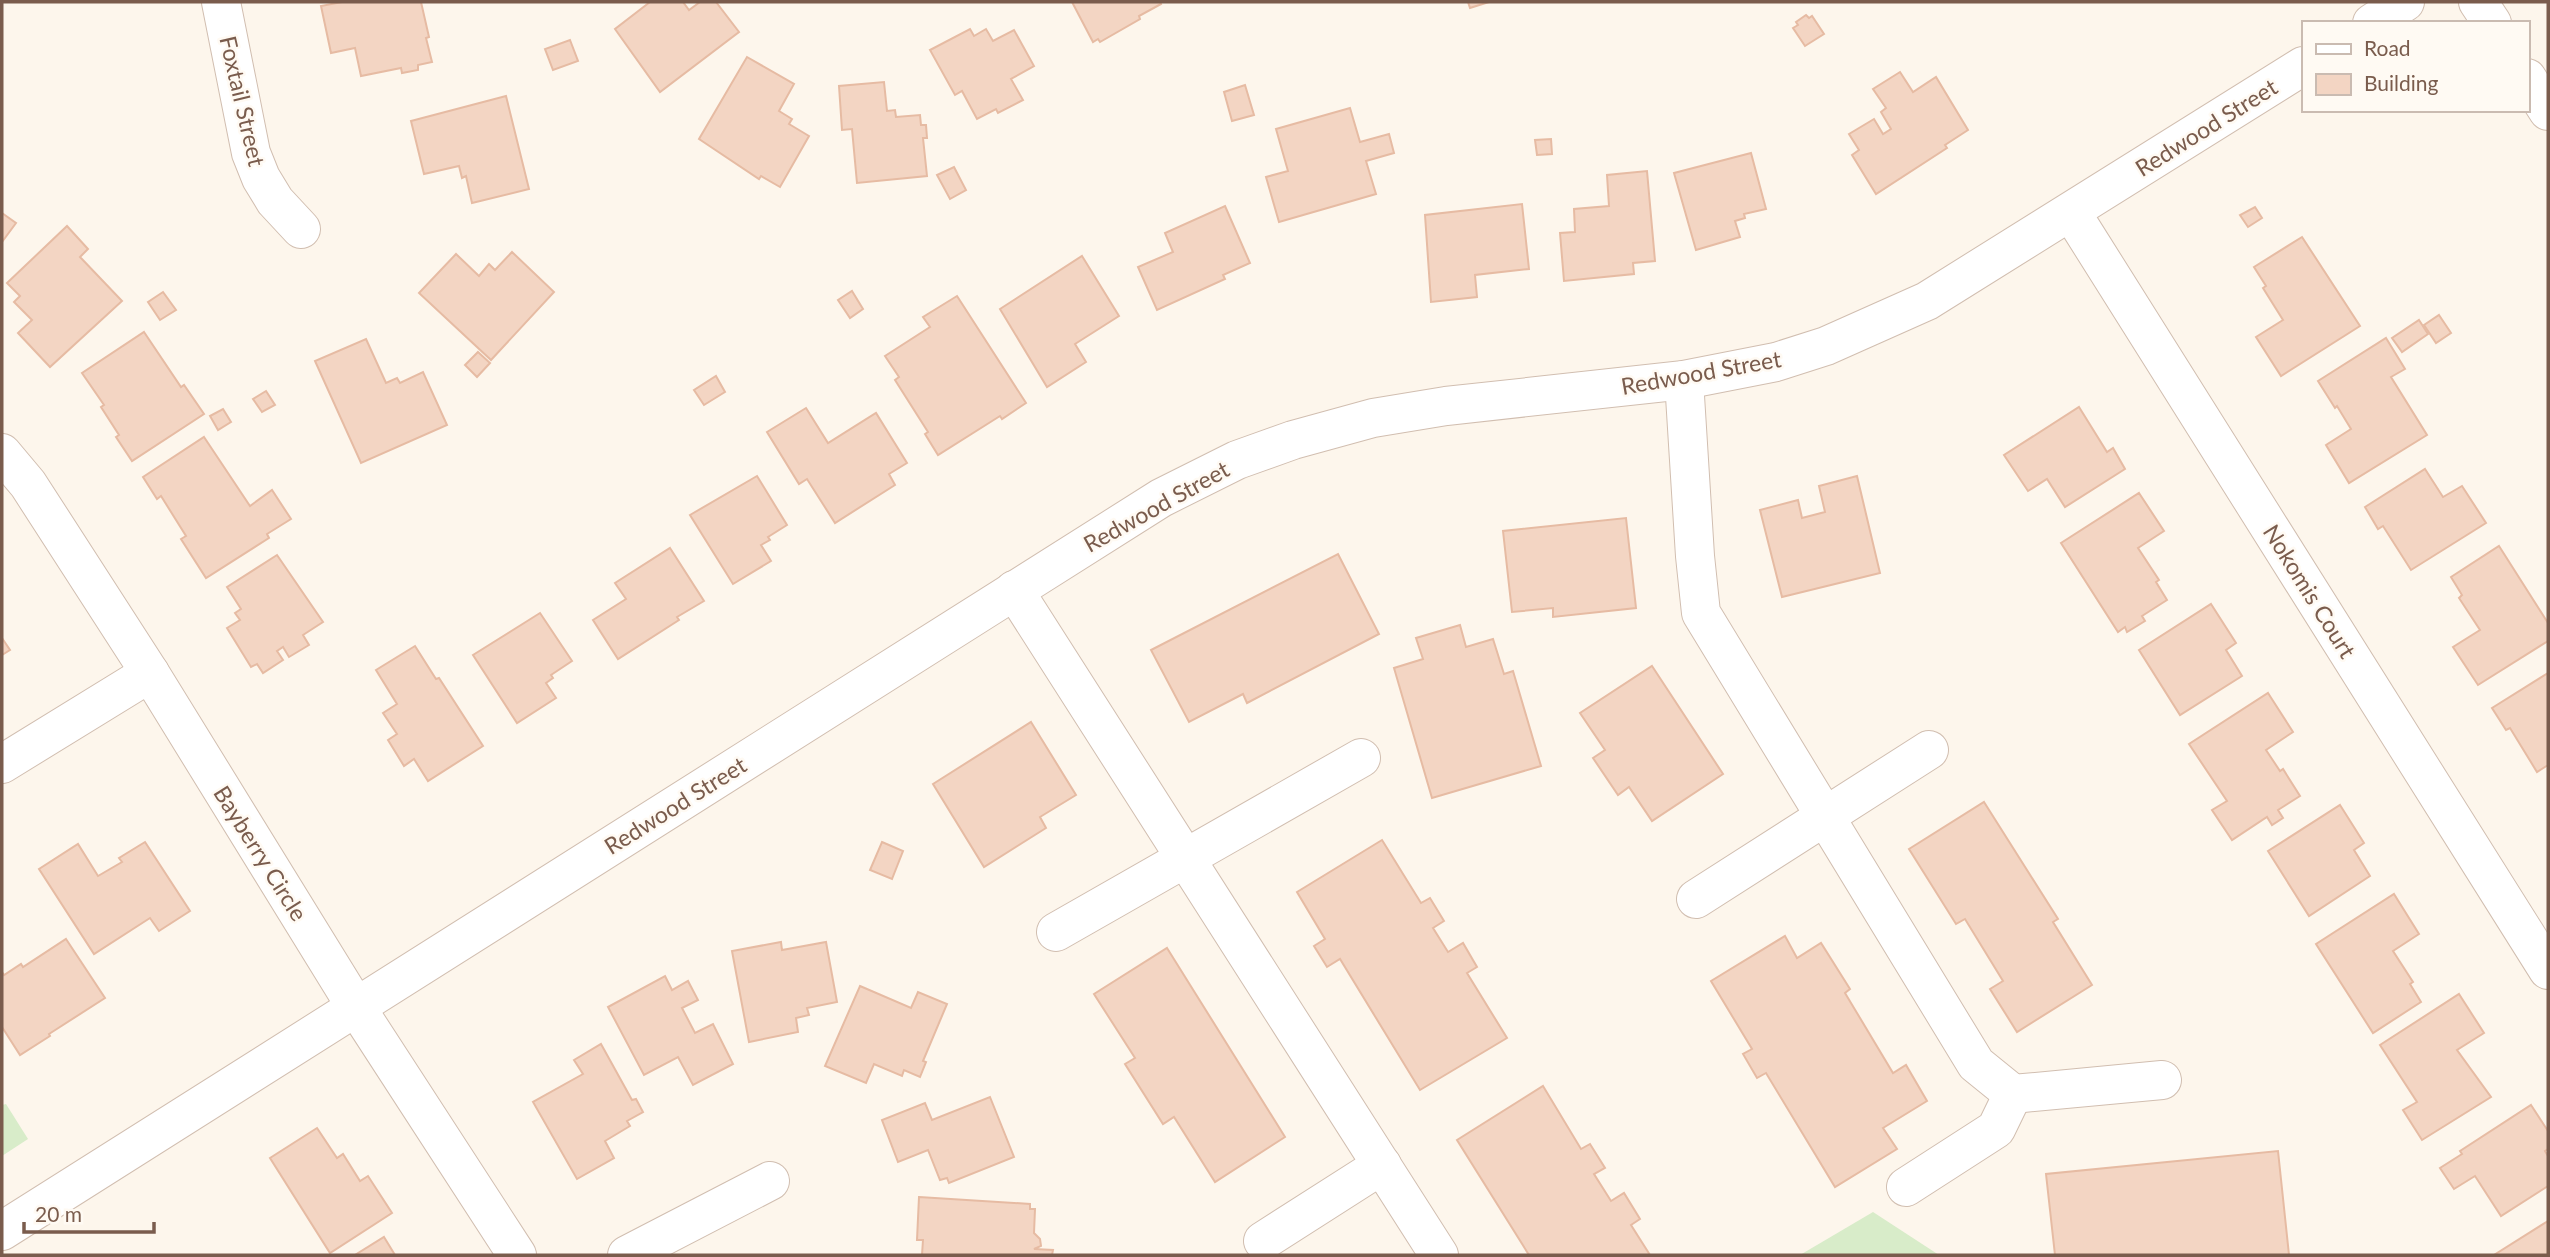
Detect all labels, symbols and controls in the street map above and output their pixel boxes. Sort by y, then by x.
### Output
legend [2302,21,2529,112]
street label: Foxtail Street [214,33,272,170]
text: Road [2364,35,2411,60]
text: Building [2364,70,2439,95]
street label: Redwood Street [2130,72,2283,182]
street label: Redwood Street [1619,344,1784,400]
street label: Redwood Street [1078,454,1234,558]
street label: Nokomis Court [2258,519,2363,664]
street label: Redwood Street [599,750,752,860]
street label: Bayberry Circle [208,780,314,926]
scale bar [24,1190,154,1234]
text: 20 m [35,1201,82,1226]

